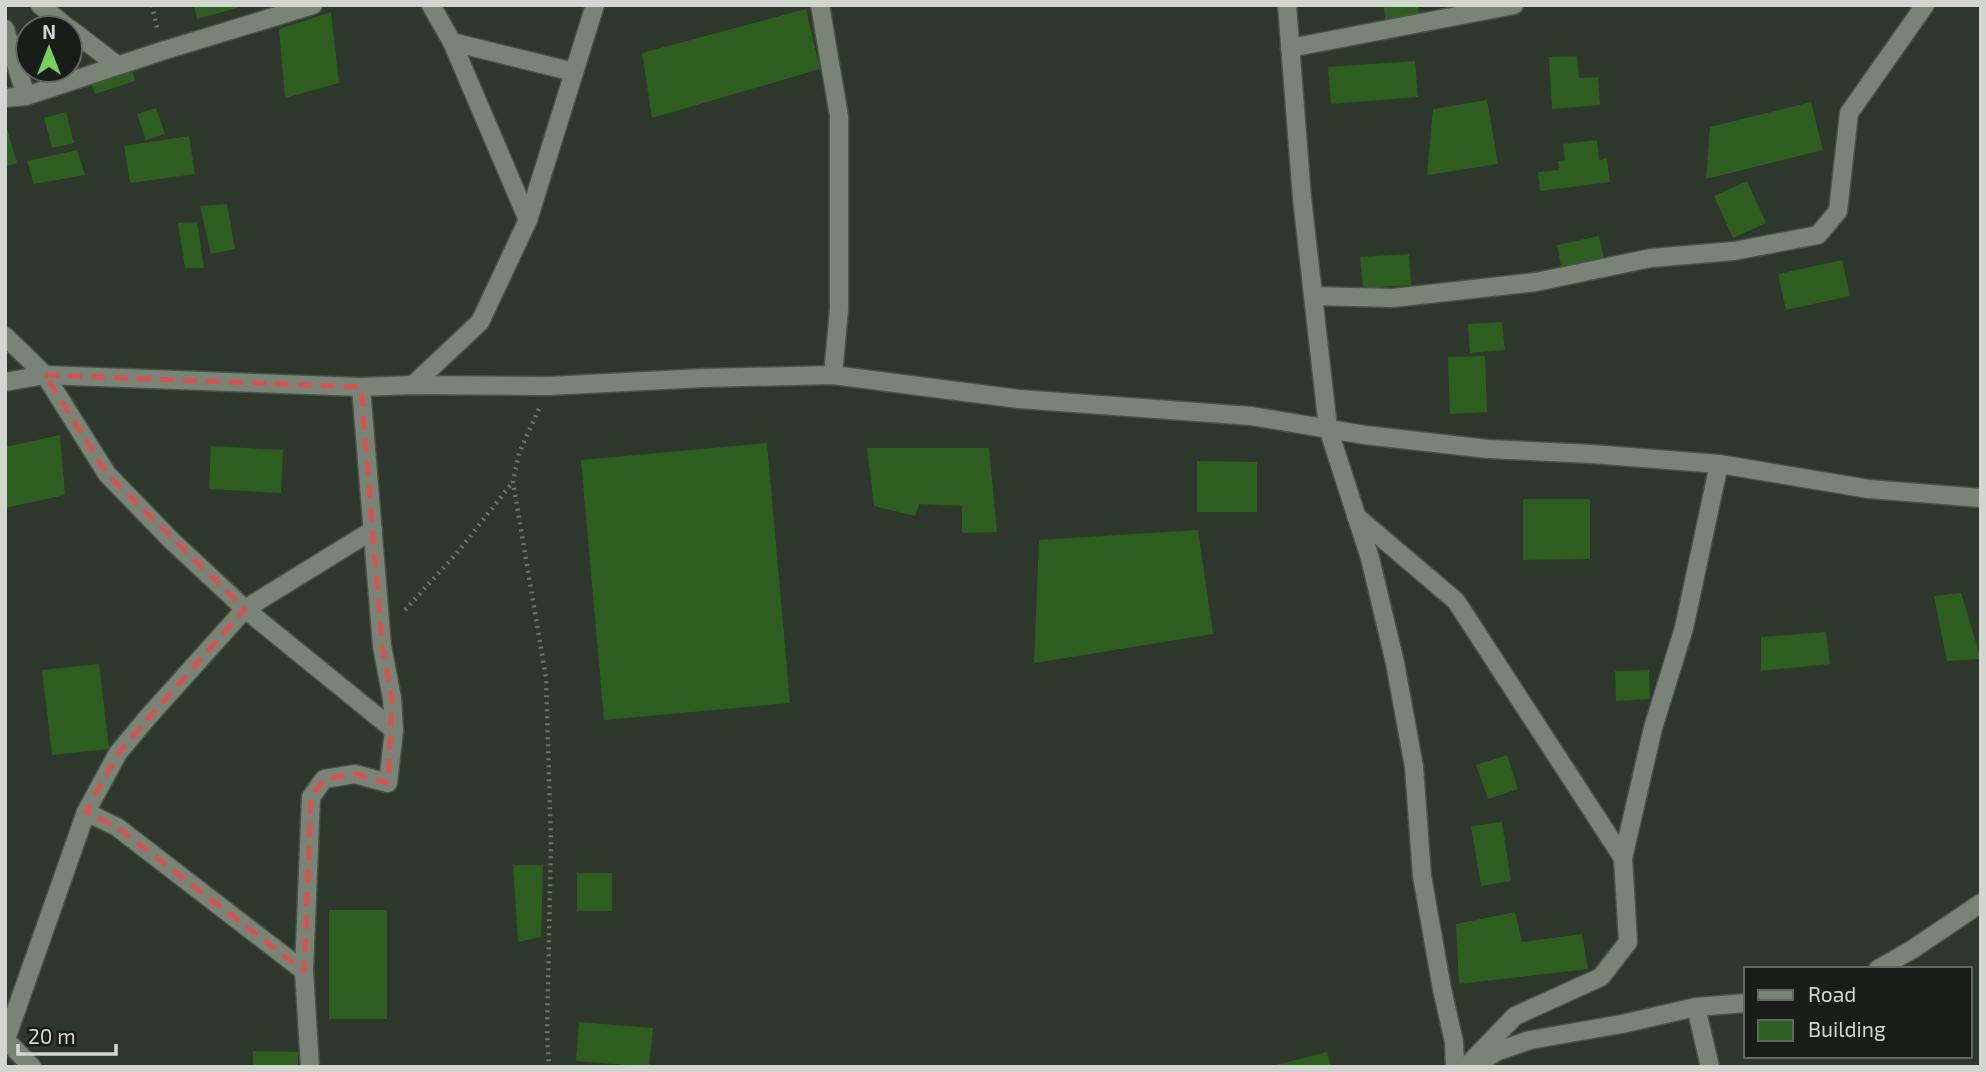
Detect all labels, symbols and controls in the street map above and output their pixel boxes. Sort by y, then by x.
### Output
north arrow [14,14,84,84]
text: N [42,20,56,43]
legend [1744,967,1972,1058]
text: Road [1808,981,1856,1006]
scale bar [18,1012,116,1056]
text: Building [1808,1016,1886,1041]
text: 20 m [28,1023,76,1048]

